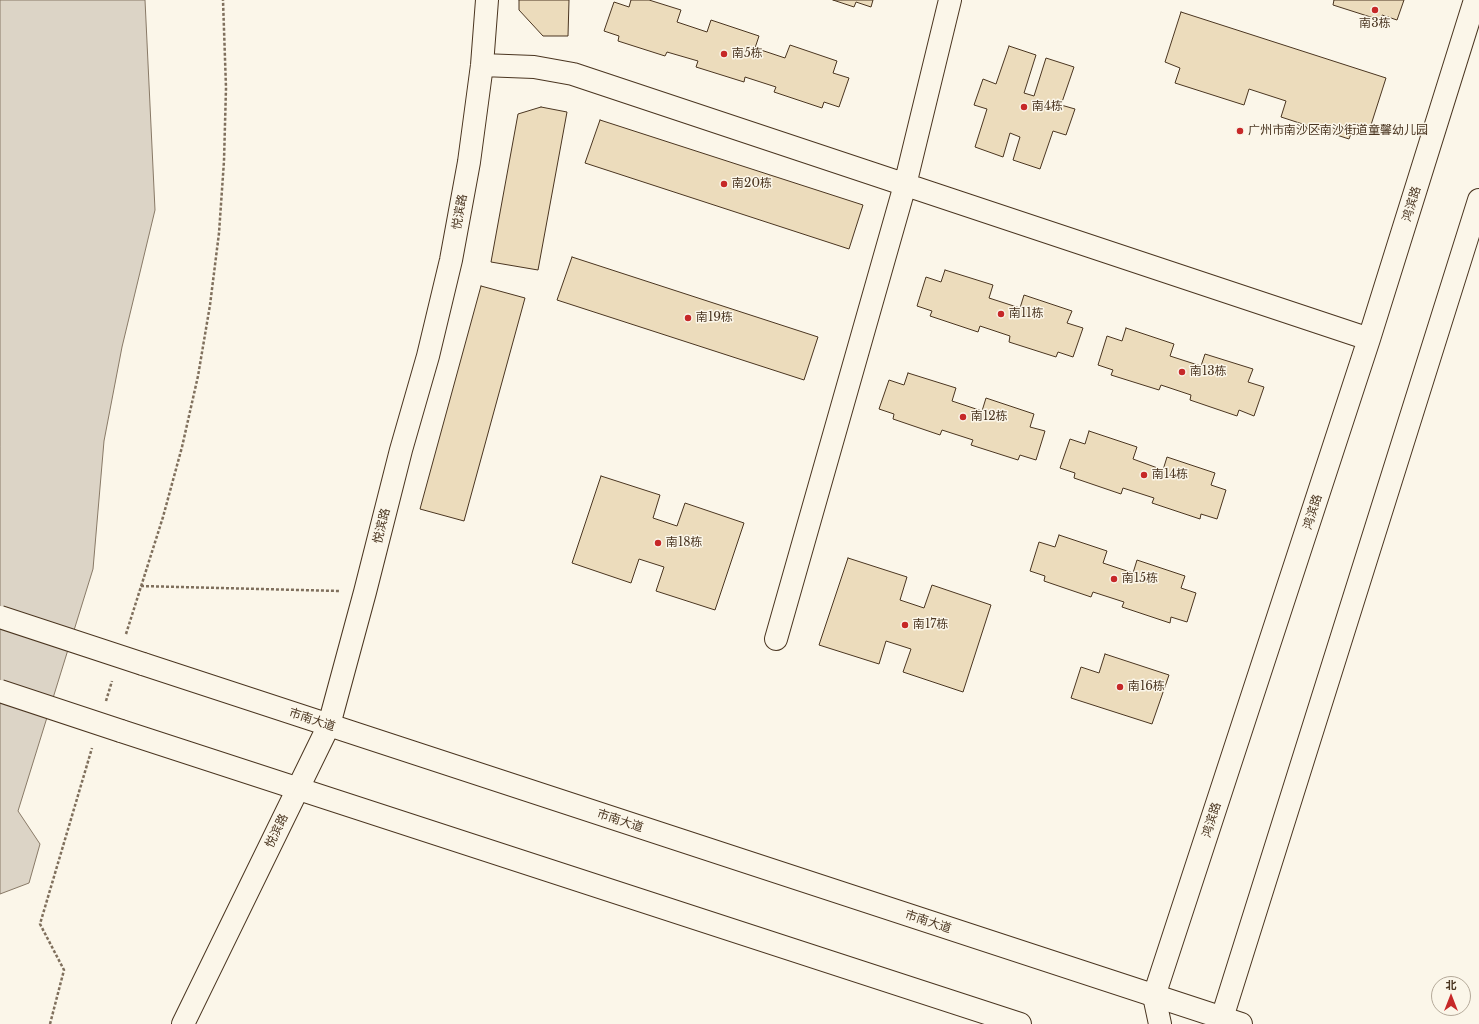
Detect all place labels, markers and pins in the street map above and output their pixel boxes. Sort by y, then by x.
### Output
marker: 南3栋 [1370,5,1380,15]
place label: 南3栋 [1359,17,1391,31]
place label: 南5栋 [732,47,763,61]
marker: 南5栋 [719,49,729,59]
place label: 南4栋 [1032,100,1063,114]
marker: 南4栋 [1019,102,1029,112]
place label: 广州市南沙区南沙街道童馨幼儿园 [1248,124,1428,138]
marker: 广州市南沙区南沙街道童馨幼儿园 [1235,126,1245,136]
place label: 南20栋 [732,177,772,191]
marker: 南20栋 [719,179,729,189]
place label: 南11栋 [1009,307,1044,321]
marker: 南11栋 [996,309,1006,319]
place label: 南19栋 [696,311,733,325]
marker: 南19栋 [683,313,693,323]
place label: 南13栋 [1190,365,1227,379]
marker: 南13栋 [1177,367,1187,377]
place label: 南12栋 [971,410,1008,424]
marker: 南12栋 [958,412,968,422]
place label: 南14栋 [1152,468,1188,482]
marker: 南14栋 [1139,470,1149,480]
place label: 南18栋 [666,536,703,550]
marker: 南18栋 [653,538,663,548]
place label: 南15栋 [1122,572,1158,586]
marker: 南15栋 [1109,574,1119,584]
place label: 南17栋 [913,618,948,632]
marker: 南17栋 [900,620,910,630]
place label: 南16栋 [1128,680,1165,694]
marker: 南16栋 [1115,682,1125,692]

